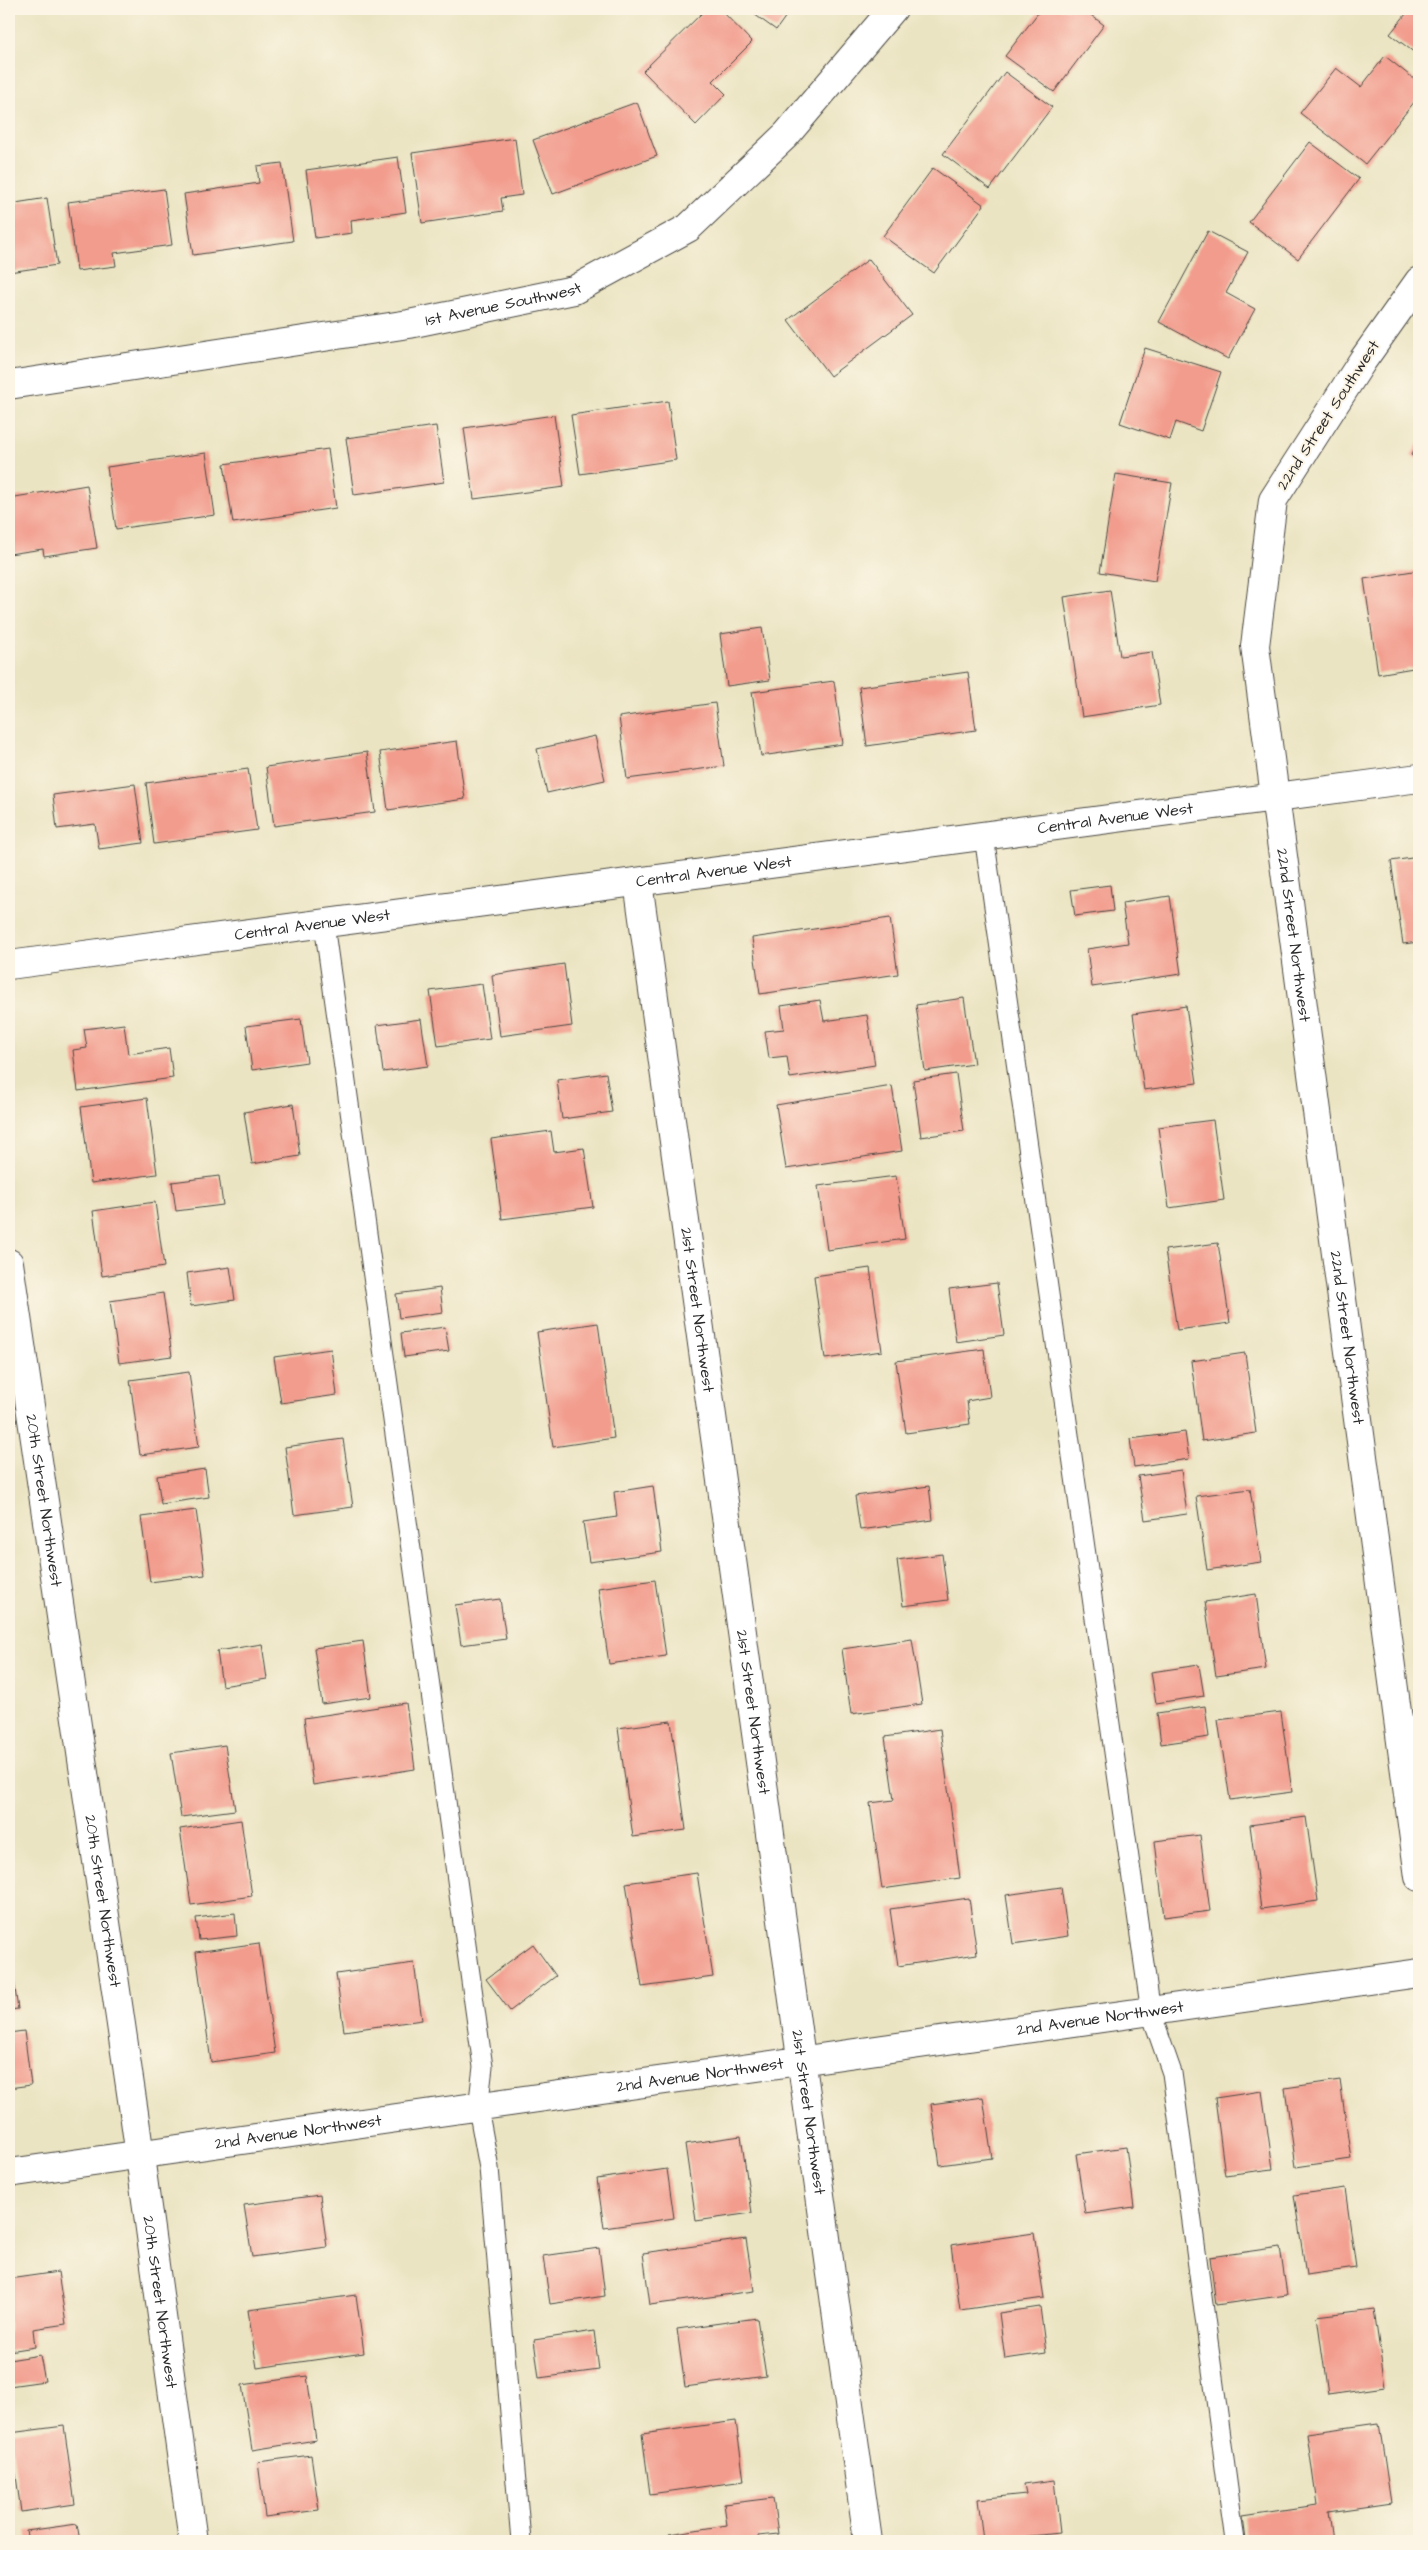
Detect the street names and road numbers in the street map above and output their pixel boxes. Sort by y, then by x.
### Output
street label: 1st Avenue Southwest [423,276,586,331]
street label: 22nd Street Southwest [1271,335,1385,494]
street label: Central Avenue West [1036,797,1195,839]
street label: 22nd Street Northwest [1271,847,1316,1024]
street label: Central Avenue West [635,850,794,893]
street label: Central Avenue West [233,903,392,946]
street label: 21st Street Northwest [675,1226,720,1394]
street label: 22nd Street Northwest [1325,1249,1370,1426]
street label: 20th Street Northwest [20,1413,68,1589]
street label: 21st Street Northwest [731,1628,775,1796]
street label: 20th Street Northwest [79,1813,126,1989]
street label: 2nd Avenue Northwest [1015,1995,1186,2041]
street label: 21st Street Northwest [786,2028,831,2197]
street label: 2nd Avenue Northwest [615,2052,786,2098]
street label: 2nd Avenue Northwest [213,2109,384,2155]
street label: 20th Street Northwest [137,2214,183,2390]

